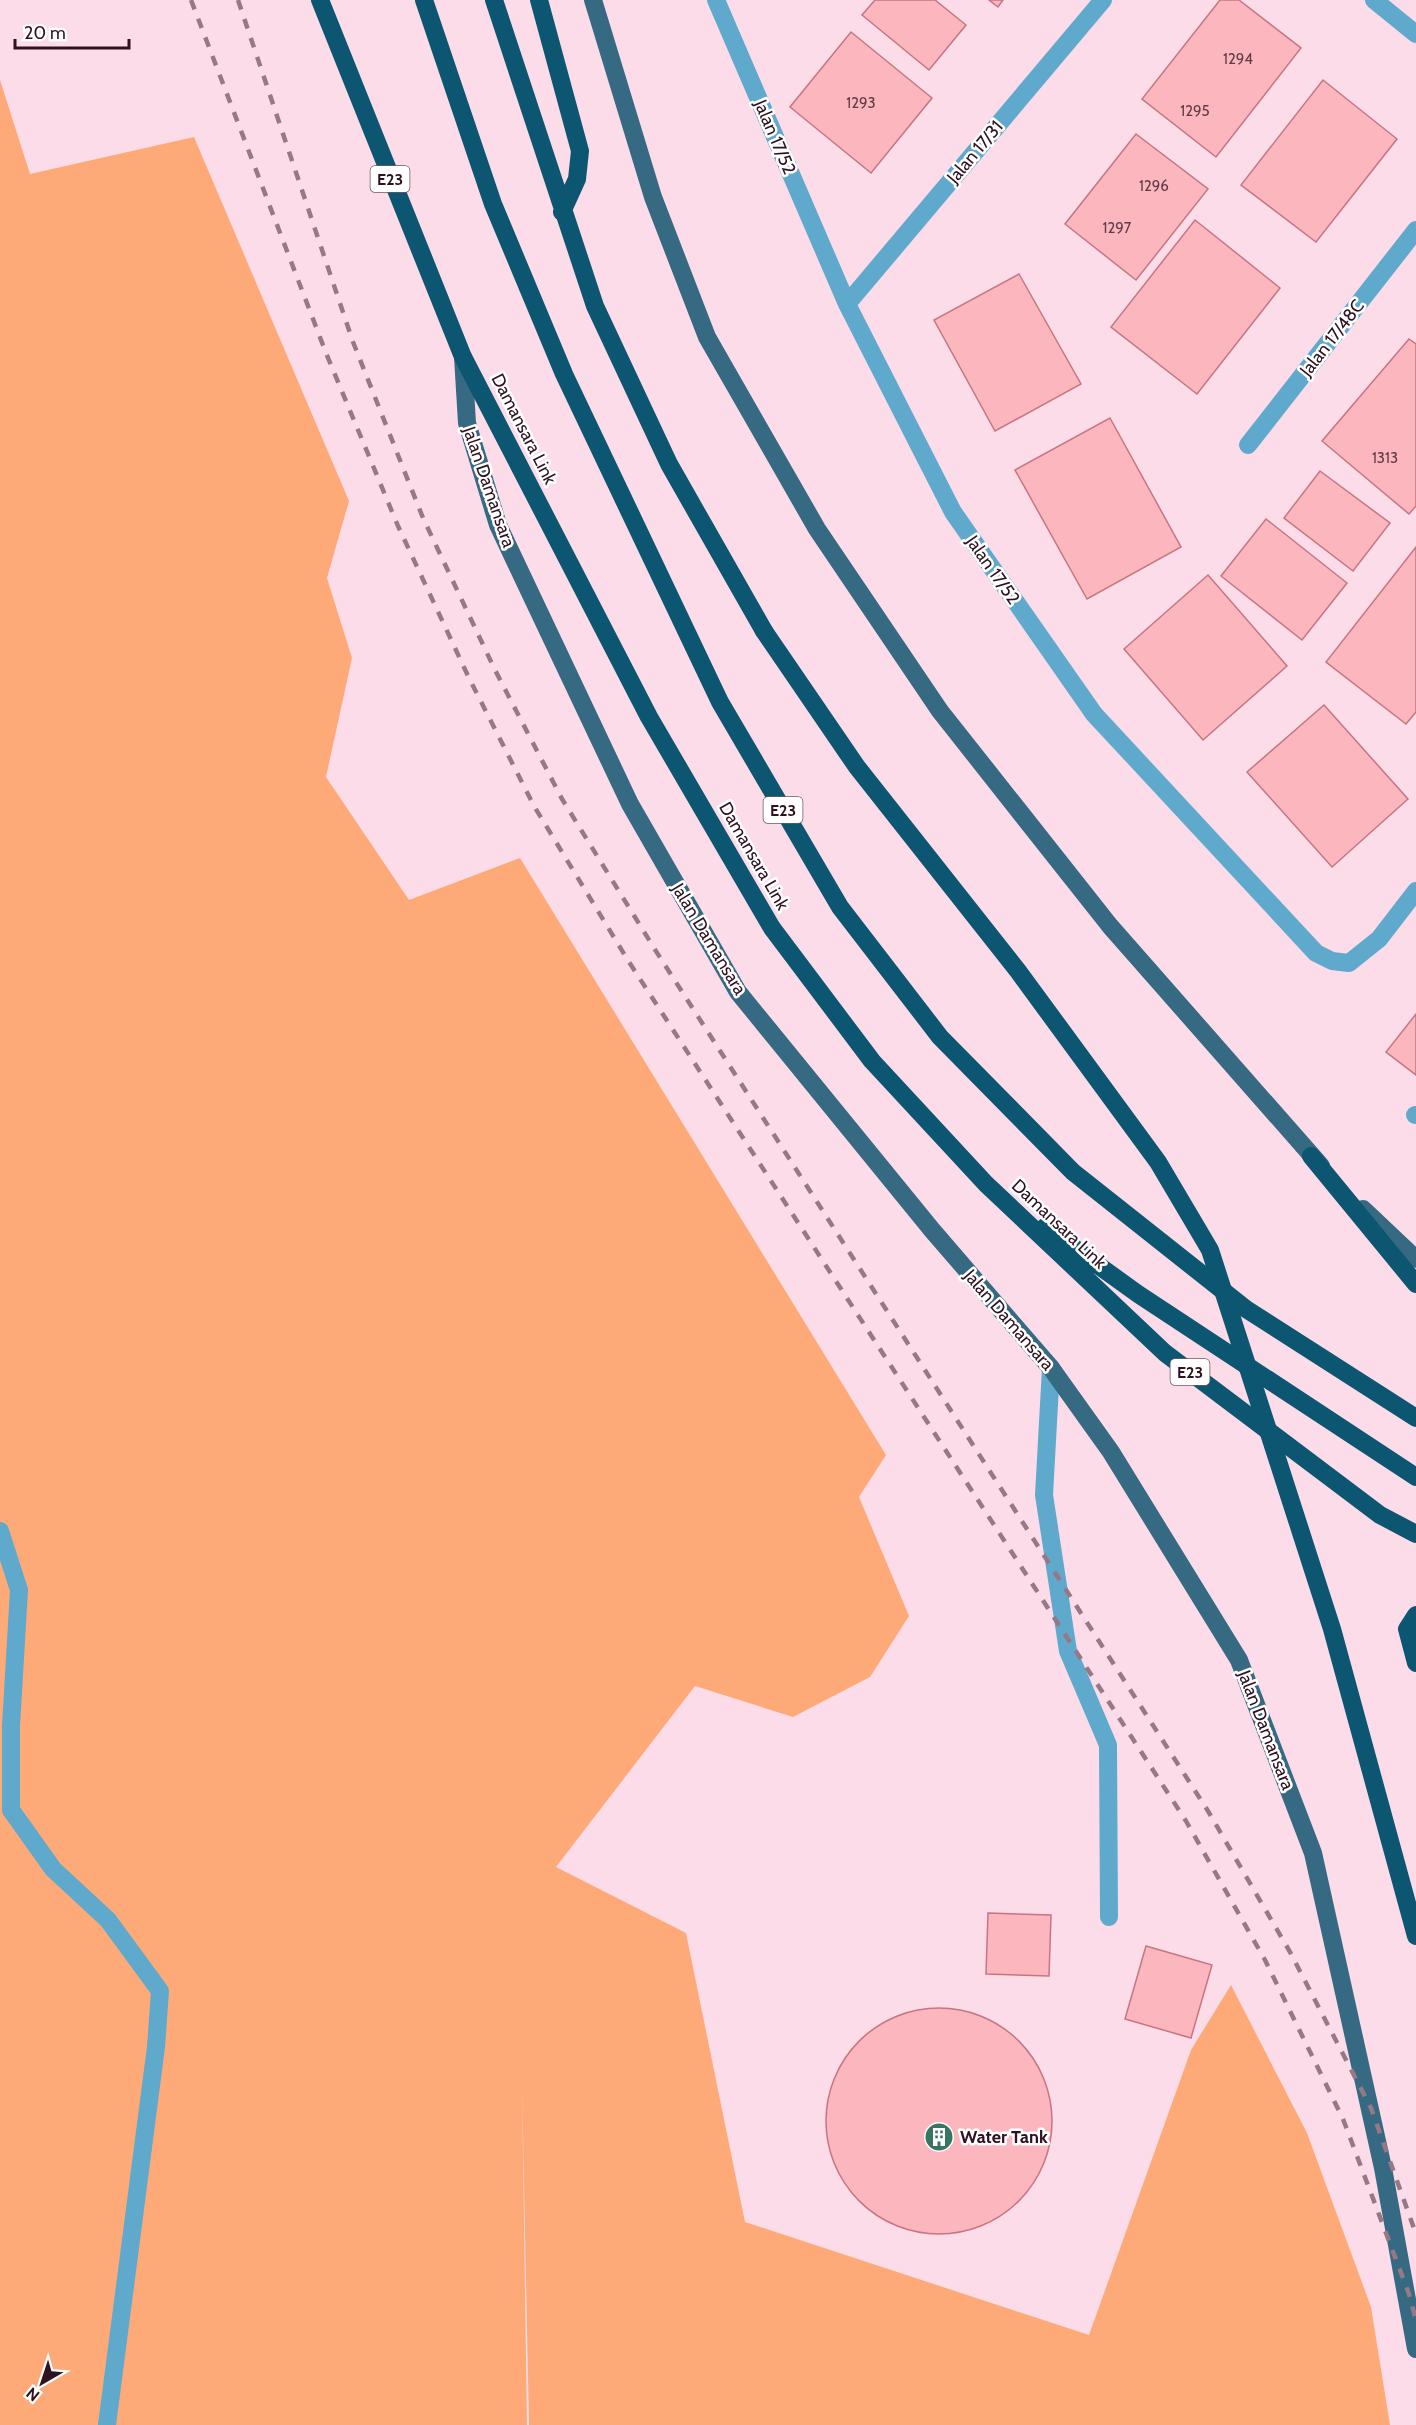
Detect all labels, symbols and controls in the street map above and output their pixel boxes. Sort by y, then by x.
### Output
scale bar [15,12,129,50]
text: 20 m [24,22,66,44]
house number: 1294 [1223,50,1253,68]
house number: 1293 [846,94,876,112]
street label: Jalan 17/52 [749,95,801,178]
house number: 1295 [1180,102,1210,120]
street label: Jalan 17/31 [942,116,1008,189]
road number: E23 [370,166,410,192]
house number: 1296 [1139,177,1169,195]
house number: 1297 [1103,219,1132,237]
street label: Jalan 17/48C [1295,295,1369,382]
street label: Damansara Link [487,370,562,489]
street label: Jalan Damansara [458,423,520,551]
house number: 1313 [1372,449,1398,467]
street label: Jalan 17/52 [961,531,1025,609]
road number: E23 [764,797,802,823]
street label: Damansara Link [714,798,794,915]
street label: Jalan Damansara [667,878,751,999]
street label: Damansara Link [1007,1175,1112,1274]
street label: Jalan Damansara [959,1264,1059,1375]
road number: E23 [1170,1359,1210,1385]
street label: Jalan Damansara [1233,1666,1299,1793]
building icon: Water Tank [923,2121,955,2153]
place label: Water Tank [960,2126,1048,2148]
north arrow [12,2353,72,2413]
text: N [23,2383,43,2405]

